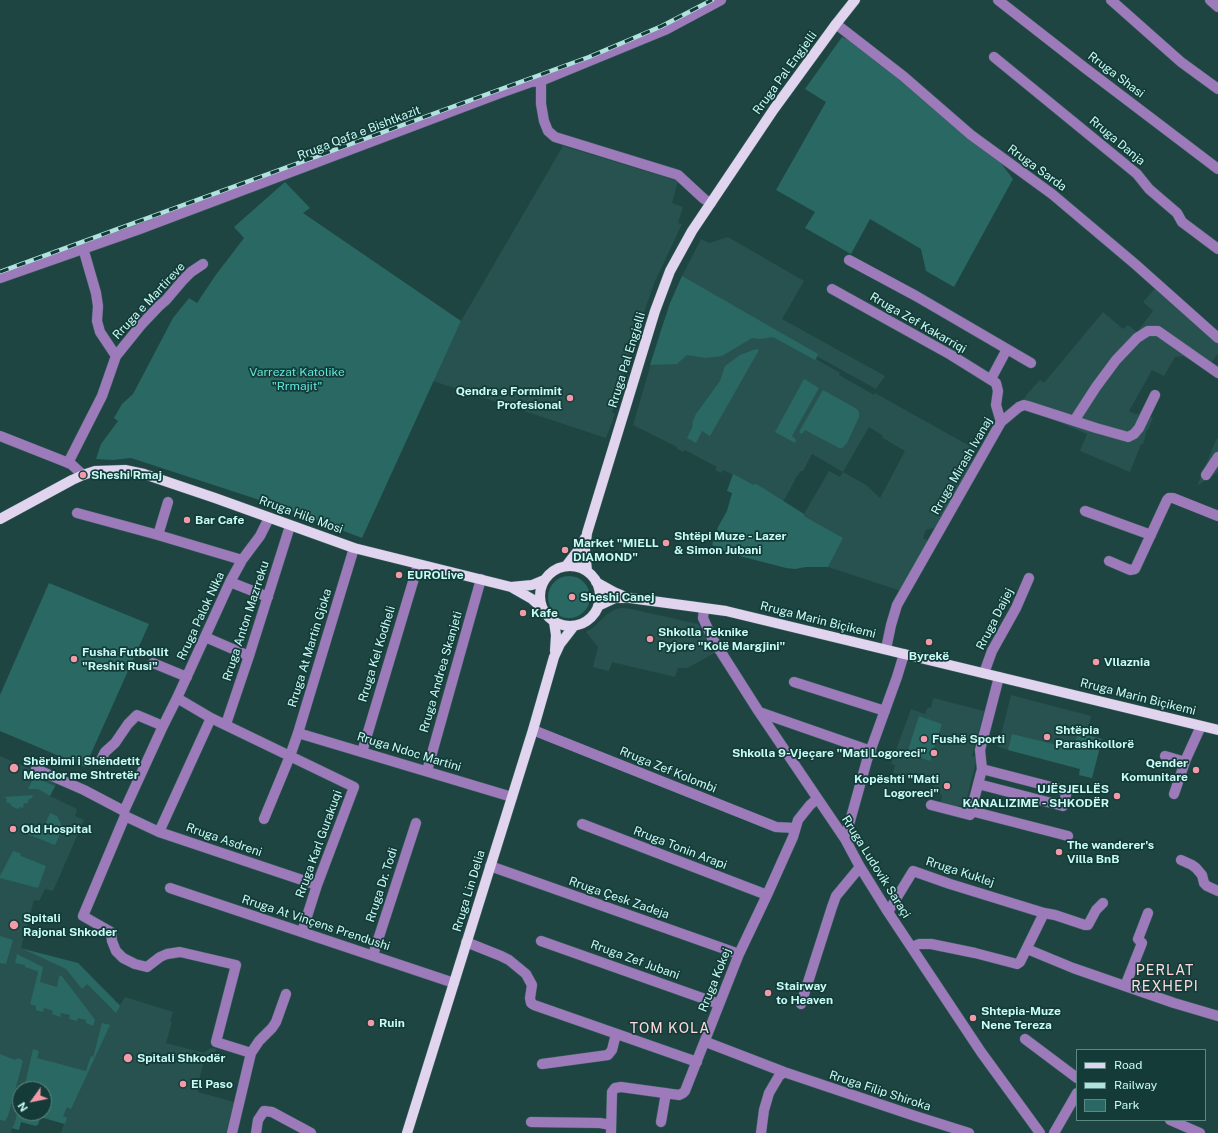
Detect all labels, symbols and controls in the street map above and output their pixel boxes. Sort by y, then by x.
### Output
street label: Rruga Pal Engjelli [750,29,820,117]
street label: Rruga Shasi [1085,49,1147,101]
street label: Rruga Qafa e Bishtkazit [295,103,423,163]
street label: Rruga Danja [1086,114,1148,168]
street label: Rruga Sarda [1005,142,1069,194]
street label: Rruga e Martireve [110,260,188,342]
street label: Rruga Zef Kakarriqi [867,290,969,356]
street label: Rruga Pal Engjelli [606,310,648,410]
park label: Varrezat Katolike "Rrmajit" [249,365,345,393]
place label: Qendra e Formimit Profesional [456,384,562,412]
marker: Qendra e Formimit Profesional [565,393,575,403]
street label: Rruga Mirash Ivanaj [928,415,996,517]
place label: Sheshi Rmaj [91,468,162,482]
marker: Sheshi Rmaj [78,470,88,480]
street label: Rruga Hile Mosi [257,493,345,537]
place label: Bar Cafe [195,513,244,527]
marker: Bar Cafe [182,515,192,525]
place label: Shtëpi Muze - Lazer & Simon Jubani [674,529,787,557]
place label: Market "MIELL DIAMOND" [573,536,659,564]
marker: Shtëpi Muze - Lazer & Simon Jubani [661,538,671,548]
marker: Market "MIELL DIAMOND" [560,545,570,555]
street label: Rruga Anton Mazrreku [220,559,272,683]
place label: EUROLive [407,568,464,582]
street label: Rruga Palok Nika [174,570,228,662]
marker: EUROLive [394,570,404,580]
street label: Rruga Daijej [973,586,1017,652]
street label: Rruga At Martin Gjoka [285,587,335,709]
place label: Sheshi Canej [580,590,654,604]
marker: Sheshi Canej [567,592,577,602]
street label: Rruga Marin Biçikemi [759,599,877,641]
street label: Rruga Kel Kodheli [356,604,398,704]
place label: Kafe [531,606,558,620]
marker: Kafe [518,608,528,618]
street label: Rruga Andrea Skanjeti [417,610,465,734]
place label: Shkolla Teknike Pyjore "Kolë Margjini" [658,625,785,653]
marker: Shkolla Teknike Pyjore "Kolë Margjini" [645,634,655,644]
marker: Byrekë [924,637,934,647]
place label: Fusha Futbollit "Reshit Rusi" [82,645,169,673]
place label: Byrekë [909,649,949,663]
marker: Fusha Futbollit "Reshit Rusi" [69,654,79,664]
place label: Vllaznia [1104,655,1150,669]
marker: Vllaznia [1091,657,1101,667]
street label: Rruga Marin Biçikemi [1079,676,1197,718]
place label: Shtëpia Parashkollorë [1055,723,1134,751]
street label: Rruga Ndoc Martini [355,729,463,775]
place label: Fushë Sporti [932,732,1005,746]
marker: Shtëpia Parashkollorë [1042,732,1052,742]
marker: Fushë Sporti [919,734,929,744]
street label: Rruga Zef Kolombi [617,744,719,796]
place label: Shkolla 9-Vjeçare "Mati Logoreci" [732,746,926,760]
marker: Shkolla 9-Vjeçare "Mati Logoreci" [929,748,939,758]
place label: Shërbimi i Shëndetit Mendor me Shtretër [23,754,140,782]
place label: Qender Komunitare [1121,756,1188,784]
marker: Shërbimi i Shëndetit Mendor me Shtretër [8,762,20,774]
marker: Qender Komunitare [1191,765,1201,775]
place label: Kopështi "Mati Logoreci" [854,772,939,800]
marker: Kopështi "Mati Logoreci" [942,781,952,791]
place label: UJËSJELLËS KANALIZIME - SHKODËR [962,782,1109,810]
street label: Rruga Karl Gurakuqi [293,788,345,900]
marker: UJËSJELLËS KANALIZIME - SHKODËR [1112,791,1122,801]
street label: Rruga Ludovik Saraçi [839,813,913,921]
street label: Rruga Asdreni [184,820,264,860]
place label: Old Hospital [21,822,92,836]
marker: Old Hospital [8,824,18,834]
street label: Rruga Tonin Arapi [631,824,729,872]
place label: The wanderer's Villa BnB [1067,838,1154,866]
street label: Rruga Dr. Todi [363,846,401,924]
marker: The wanderer's Villa BnB [1054,847,1064,857]
street label: Rruga Lin Delia [450,848,488,934]
street label: Rruga Kuklej [924,854,996,890]
street label: Rruga Çesk Zadeja [567,874,671,922]
street label: Rruga At Vinçens Prendushi [240,892,392,954]
place label: Spitali Rajonal Shkoder [23,911,117,939]
marker: Spitali Rajonal Shkoder [8,919,20,931]
street label: Rruga Zef Jubani [589,937,681,983]
street label: Rruga Kokej [696,946,734,1014]
district label: PERLAT REXHEPI [1131,963,1199,996]
place label: Stairway to Heaven [776,979,833,1007]
marker: Stairway to Heaven [763,988,773,998]
place label: Shtepia-Muze Nene Tereza [981,1004,1061,1032]
marker: Shtepia-Muze Nene Tereza [968,1013,978,1023]
place label: Ruin [379,1016,405,1030]
marker: Ruin [366,1018,376,1028]
district label: TOM KOLA [630,1021,710,1037]
legend [1076,1049,1206,1121]
place label: Spitali Shkodër [137,1051,225,1065]
marker: Spitali Shkodër [122,1052,134,1064]
text: Road [1114,1058,1142,1072]
street label: Rruga Filip Shiroka [827,1068,933,1114]
place label: El Paso [191,1077,233,1091]
text: Railway [1114,1078,1157,1092]
marker: El Paso [178,1079,188,1089]
north arrow [12,1081,52,1121]
text: Park [1114,1098,1140,1112]
text: N [15,1100,30,1114]

